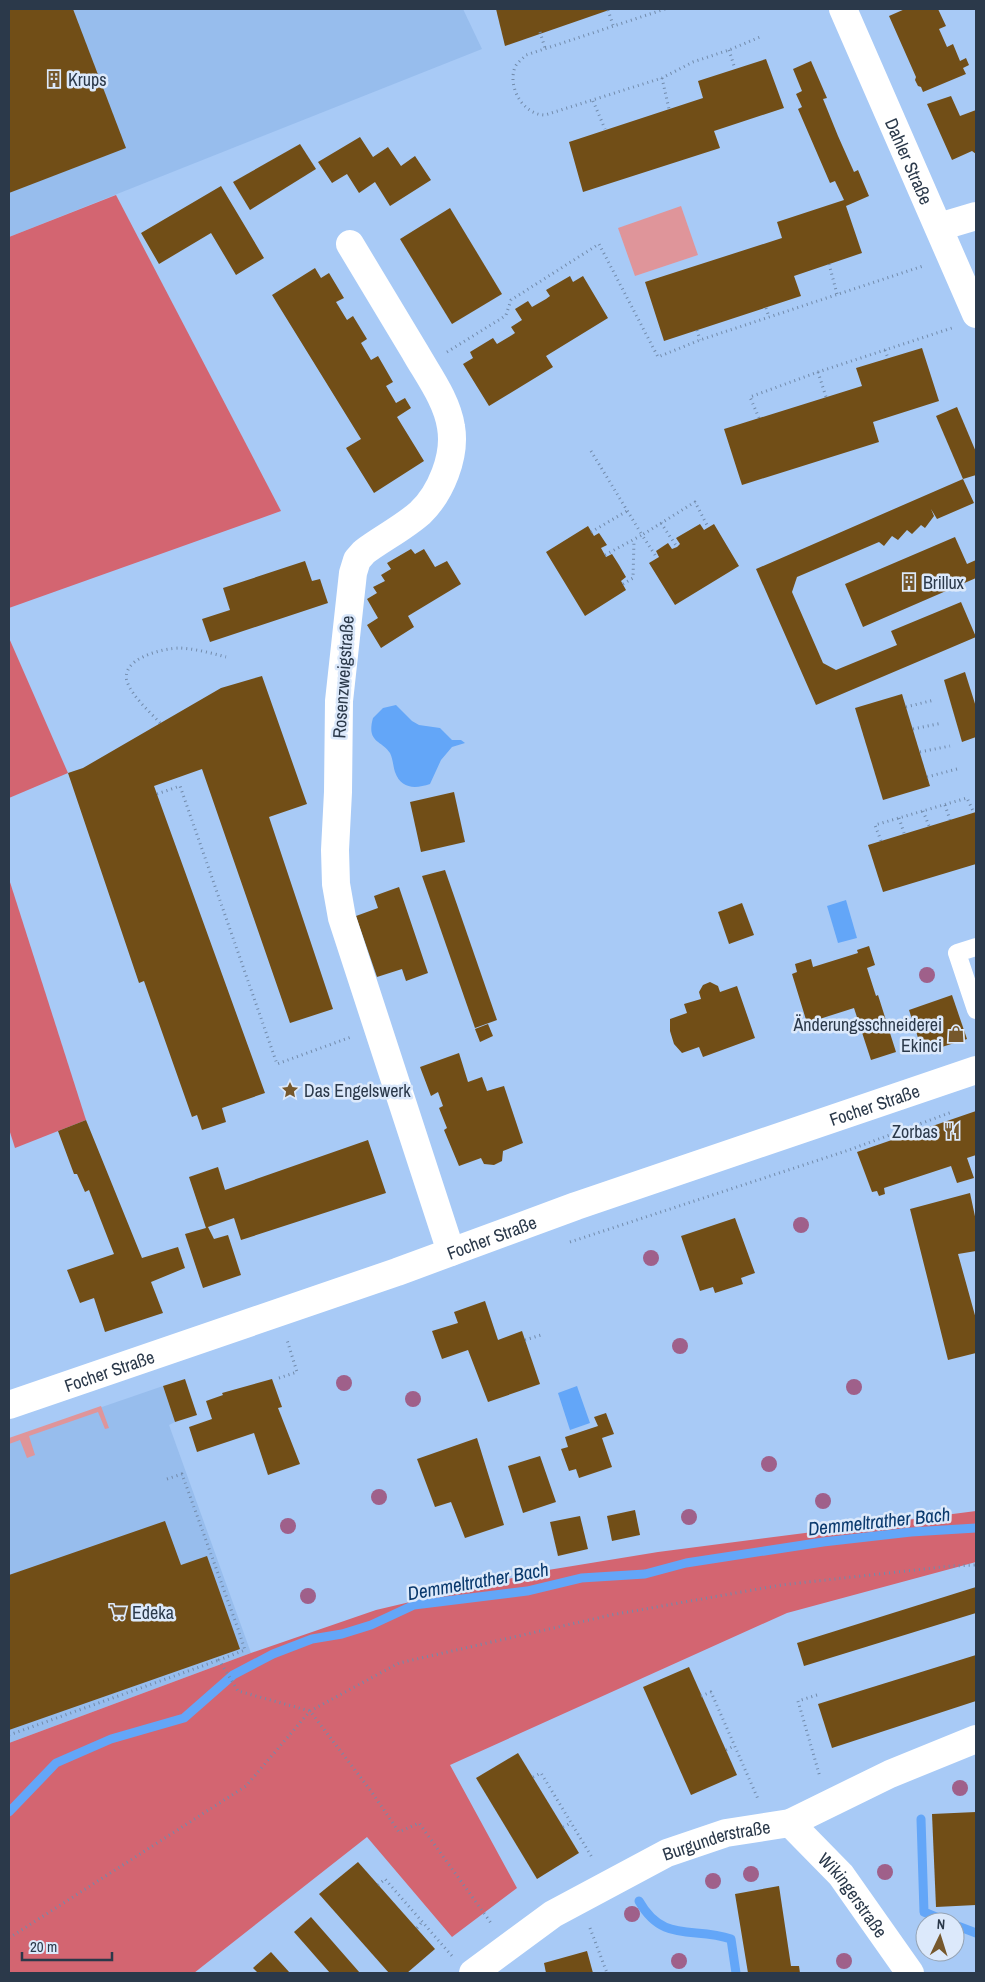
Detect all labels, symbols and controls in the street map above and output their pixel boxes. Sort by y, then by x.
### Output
place label: Krups [68,67,107,92]
building icon: Krups [44,69,64,89]
street label: Dahler Straße [880,114,939,208]
place label: Brillux [923,570,965,595]
building icon: Brillux [899,572,919,592]
street label: Rosenzweigstraße [326,615,360,739]
place label: Änderungsschneiderei Ekinci [792,1012,942,1058]
shop icon: Änderungsschneiderei Ekinci [946,1024,966,1044]
place label: Das Engelswerk [304,1078,411,1103]
street label: Focher Straße [826,1078,923,1132]
place icon: Das Engelswerk [280,1080,300,1100]
place label: Zorbas [892,1119,938,1144]
restaurant icon: Zorbas [942,1121,962,1141]
street label: Focher Straße [443,1209,540,1265]
street label: Focher Straße [61,1344,158,1398]
water label: Demmeltrather Bach [807,1501,951,1541]
water label: Demmeltrather Bach [405,1556,551,1606]
place label: Edeka [132,1600,174,1625]
supermarket icon: Edeka [108,1602,128,1622]
street label: Burgunderstraße [659,1814,772,1866]
street label: Wikingerstraße [813,1847,894,1942]
north arrow [915,1912,965,1962]
text: N [936,1915,946,1933]
scale bar [22,1930,112,1962]
text: 20 m [30,1936,57,1957]

